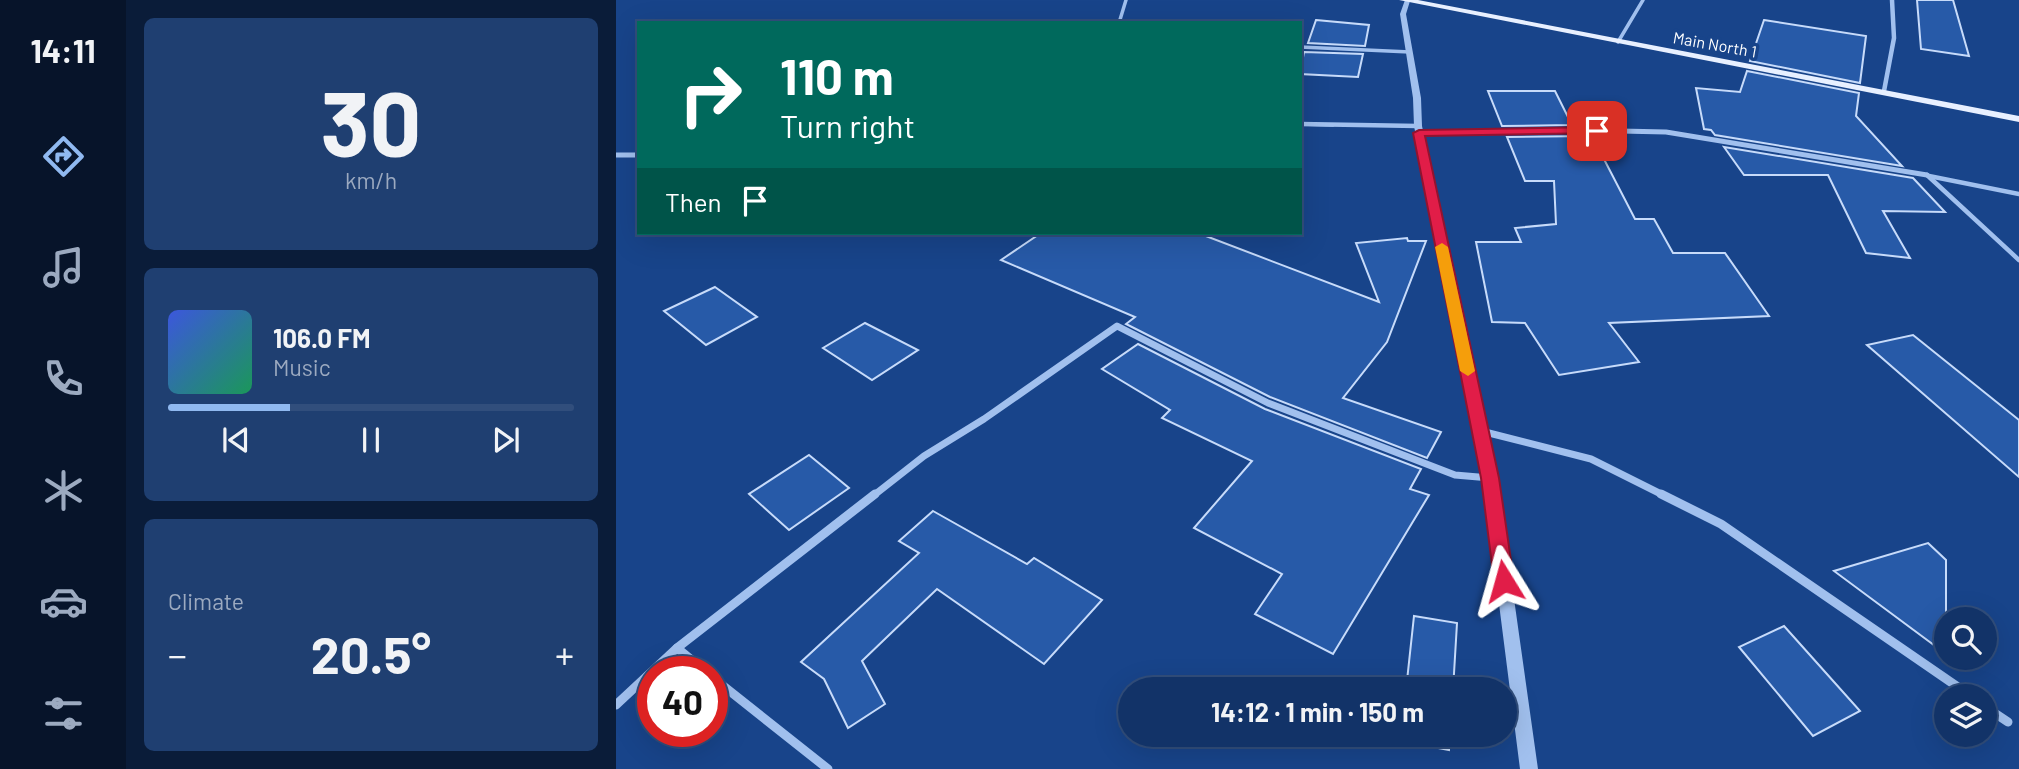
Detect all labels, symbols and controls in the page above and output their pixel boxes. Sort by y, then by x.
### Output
street label: Main North 1 [1672,27,1758,61]
text: 14:11 [30,31,96,69]
text: 110 m [780,46,894,105]
icon: right [665,49,756,140]
text: 30 [320,66,422,175]
pin [1567,101,1627,161]
text: Turn right [780,106,915,144]
icon: arrive [1578,112,1616,150]
icon: directions [39,132,88,181]
text: km/h [345,166,397,194]
icon: arrive [736,182,774,220]
text: Then [665,186,722,217]
icon: music [39,243,88,292]
text: 106.0 FM [273,322,371,353]
text: Music [273,353,331,381]
icon: phone [39,354,88,403]
icon: previous [217,421,255,459]
icon: pause [352,421,390,459]
icon: next [487,421,525,459]
icon: climate [39,466,88,515]
position arrow [1467,544,1541,618]
icon: car [39,577,88,626]
text: Climate [168,587,244,615]
map controls [1934,607,1997,747]
button: search [1934,607,1997,670]
text: 20.5° [311,622,431,684]
text: − [168,631,187,677]
text: + [555,631,574,677]
speed limit sign: 40 [637,656,728,747]
button: layers [1934,684,1997,747]
icon: filters [39,689,88,738]
text: 14:12 · 1 min · 150 m [1211,696,1424,727]

